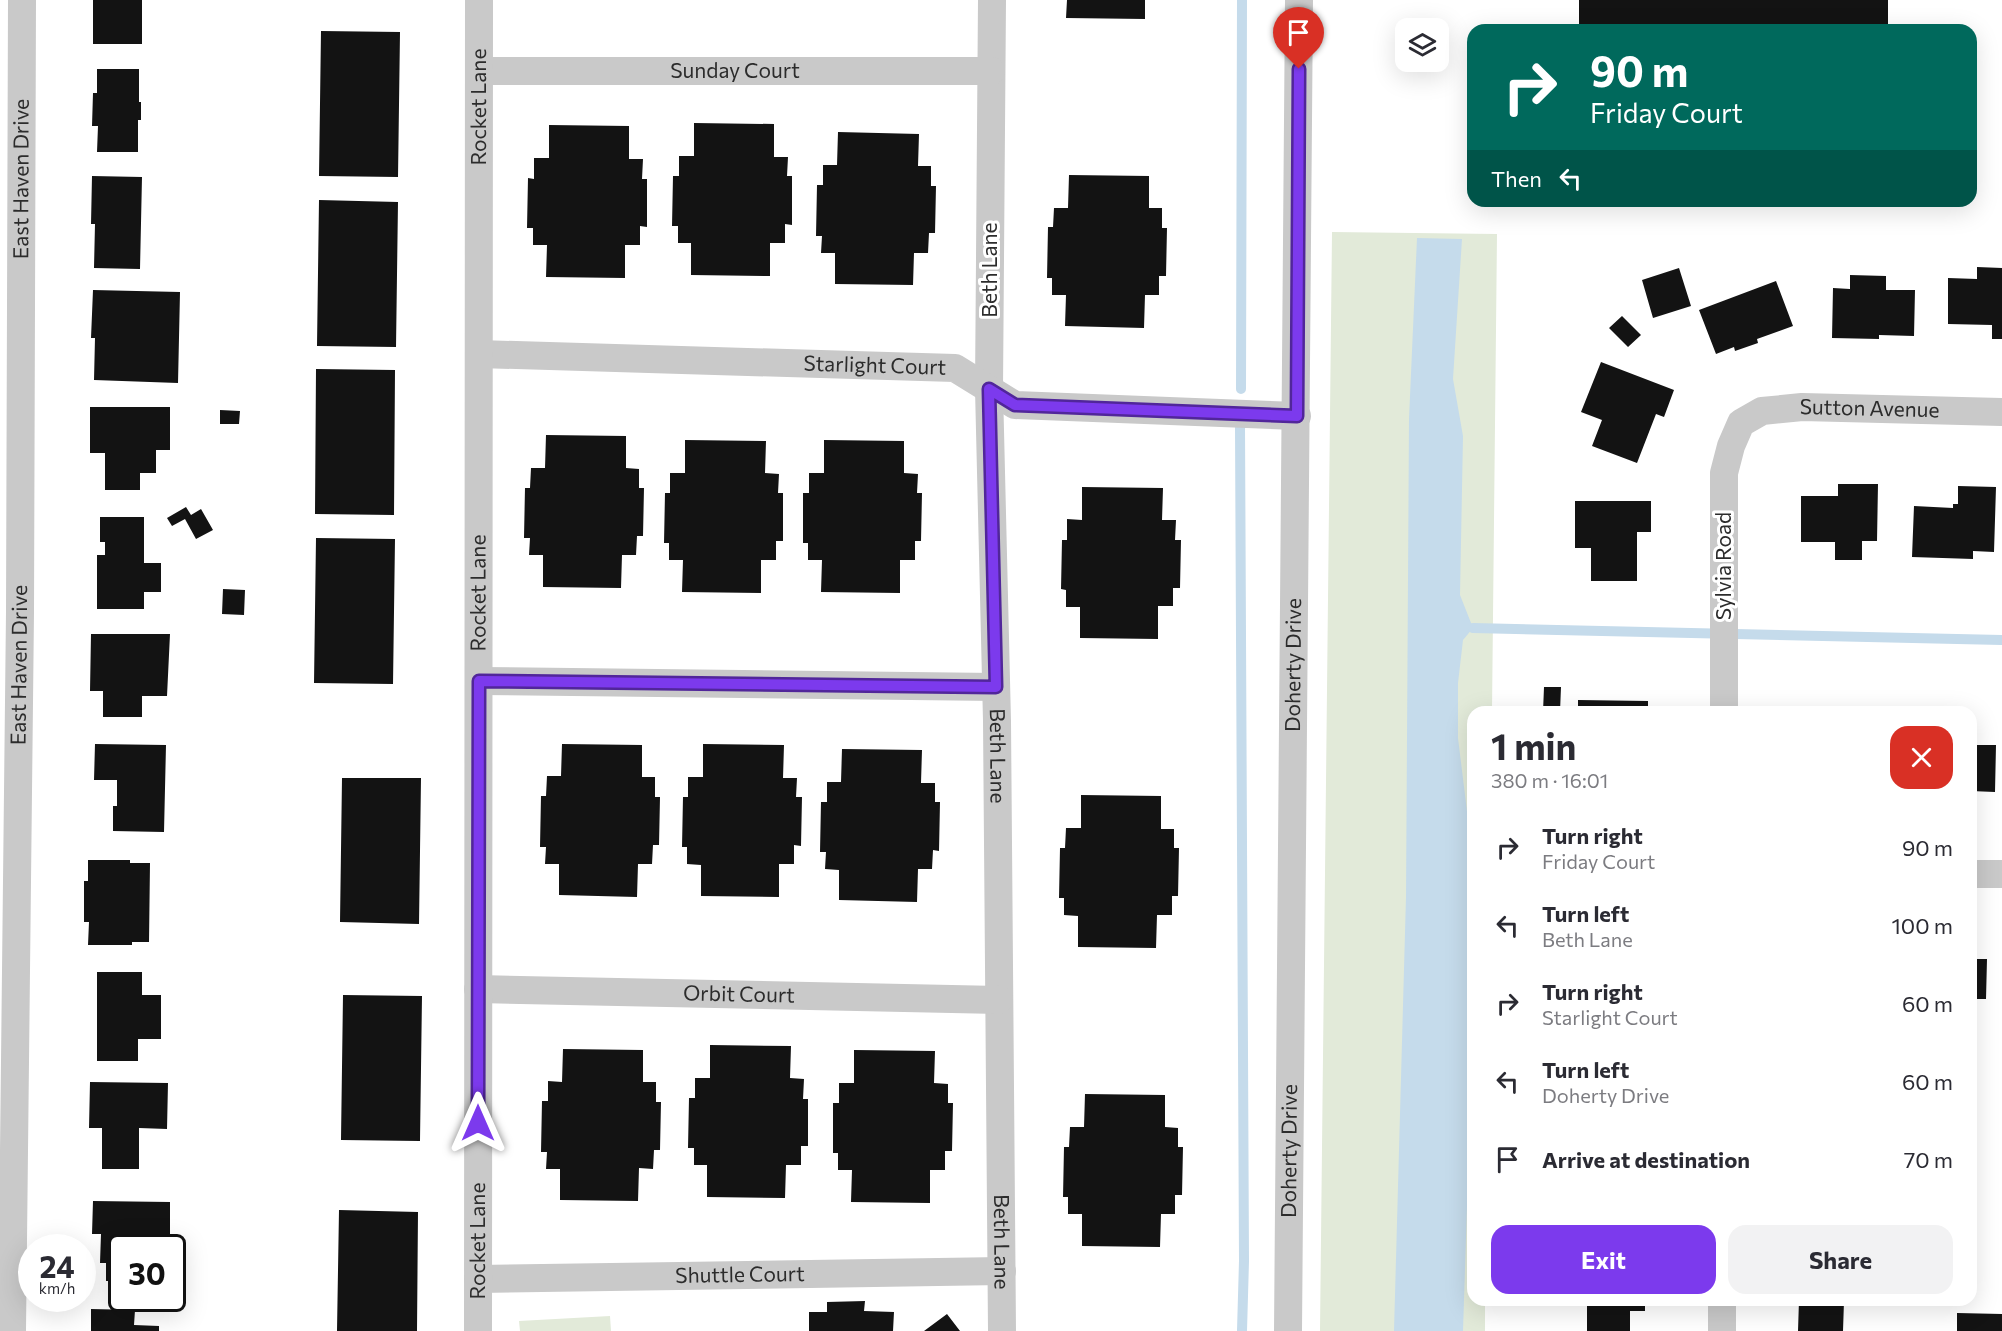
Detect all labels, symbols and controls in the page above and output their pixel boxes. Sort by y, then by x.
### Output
pin [1273,7,1324,69]
icon: arrive [1282,16,1315,49]
map controls [1395,18,1449,72]
button: layers [1395,18,1449,72]
text: 90 m [1590,44,1689,96]
street label: Rocket Lane [465,48,490,166]
icon: right [1491,48,1569,126]
street label: Sunday Court [670,57,800,82]
text: Friday Court [1590,96,1743,129]
street label: East Haven Drive [7,99,33,259]
icon: left [1554,162,1587,195]
text: Then [1491,165,1542,192]
street label: Beth Lane [976,222,1001,318]
street label: Starlight Court [803,350,947,379]
street label: Sutton Avenue [1799,393,1940,421]
street label: Sylvia Road [1710,512,1735,620]
street label: Rocket Lane [465,534,490,652]
street label: East Haven Drive [5,585,31,745]
street label: Doherty Drive [1279,598,1305,732]
street label: Beth Lane [986,708,1012,804]
text: 1 min [1491,723,1576,767]
button: close [1890,726,1953,789]
text: 380 m · 16:01 [1491,768,1608,792]
text: Turn right [1542,822,1643,849]
icon: right [1491,831,1524,864]
text: 90 m [1902,834,1953,861]
text: Friday Court [1542,849,1655,873]
text: Turn left [1542,900,1629,927]
icon: left [1491,909,1524,942]
text: 100 m [1891,912,1953,939]
text: Beth Lane [1542,927,1633,951]
text: Turn right [1542,978,1643,1005]
street label: Orbit Court [683,979,795,1007]
icon: right [1491,987,1524,1020]
text: 60 m [1902,990,1953,1017]
text: Starlight Court [1542,1005,1678,1029]
text: Turn left [1542,1056,1629,1083]
icon: left [1491,1065,1524,1098]
text: 60 m [1902,1068,1953,1095]
text: Doherty Drive [1542,1083,1669,1107]
street label: Doherty Drive [1275,1084,1301,1218]
position arrow [446,1091,510,1155]
icon: arrive [1491,1143,1524,1176]
text: Arrive at destination [1542,1146,1750,1173]
text: 70 m [1904,1146,1953,1173]
street label: Rocket Lane [464,1182,489,1300]
street label: Beth Lane [990,1194,1016,1290]
button: Exit [1491,1225,1716,1294]
button: Share [1728,1225,1953,1294]
speed limit sign: 30 [108,1234,186,1312]
text: 24 [39,1247,75,1284]
street label: Shuttle Court [675,1260,805,1287]
text: km/h [39,1279,75,1297]

